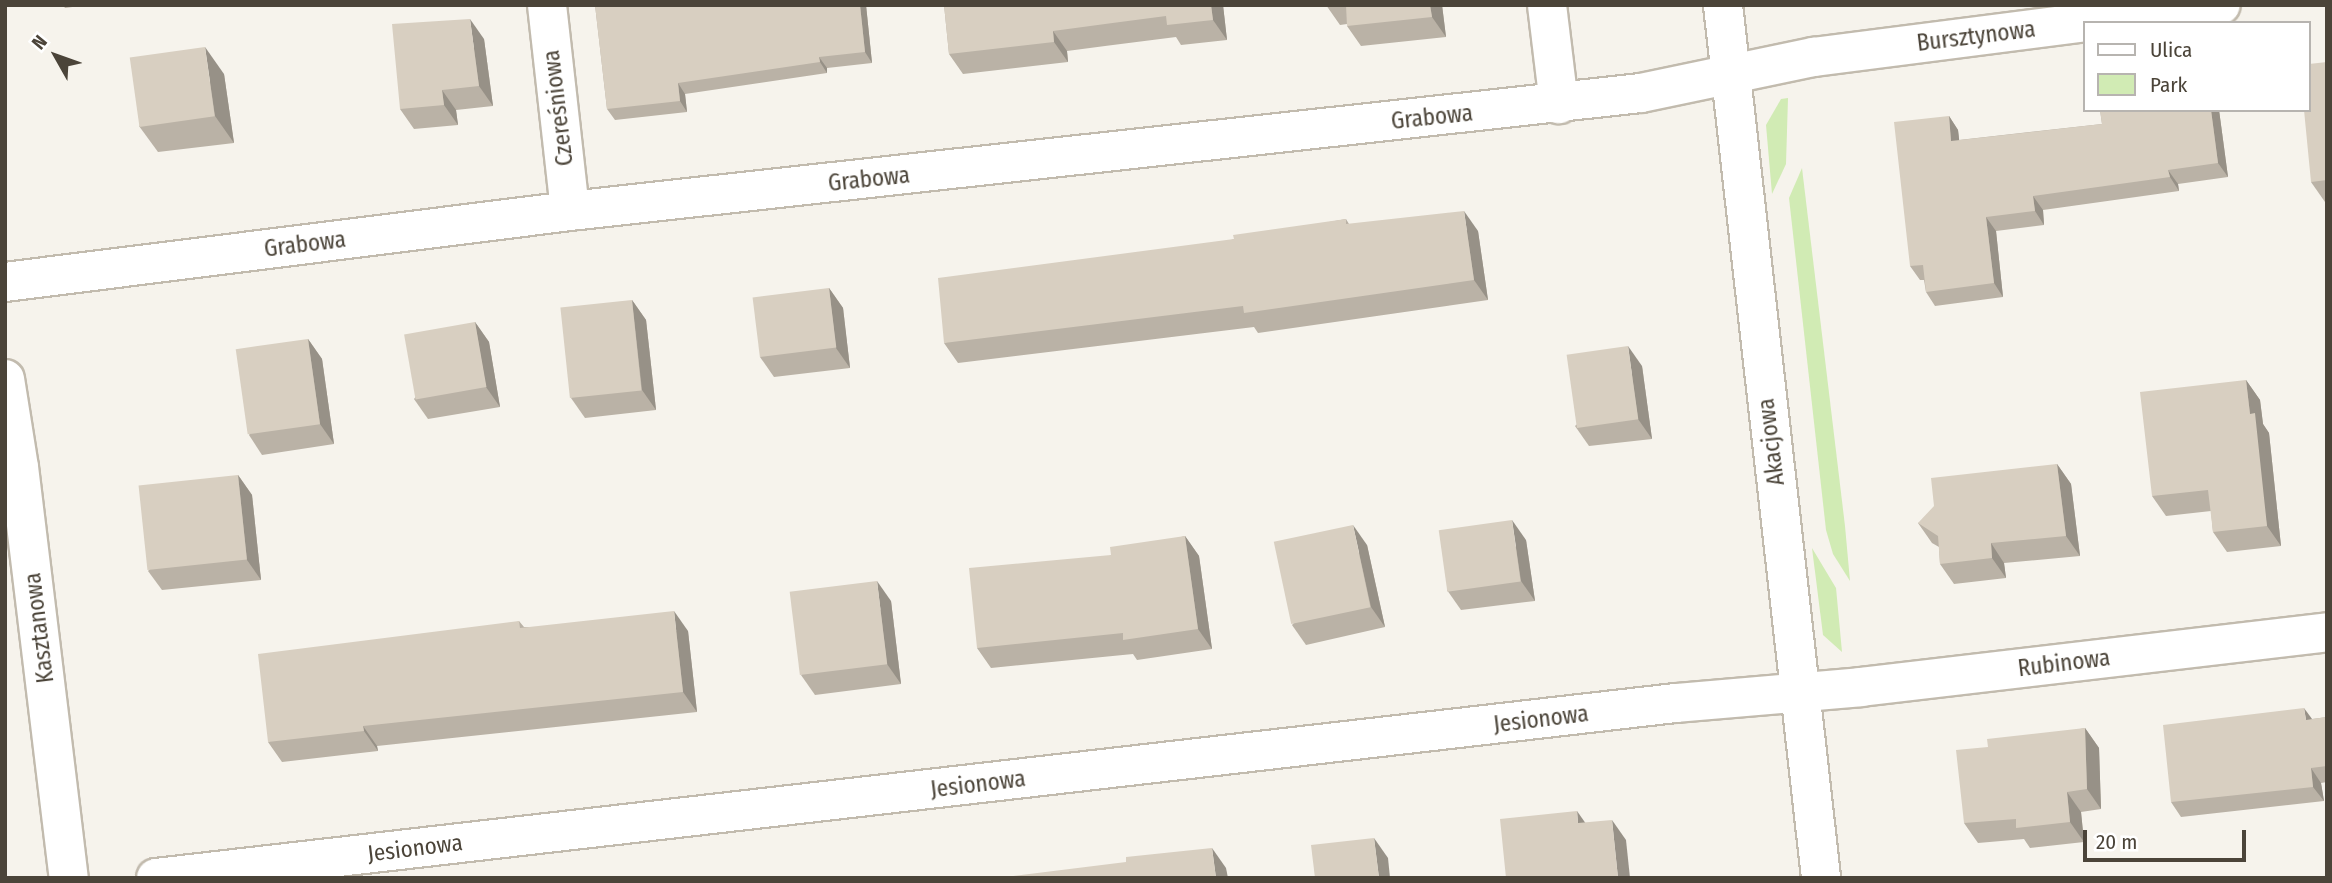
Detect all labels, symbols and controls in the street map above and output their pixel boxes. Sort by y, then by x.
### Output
street label: Bursztynowa [1915,15,2037,57]
north arrow [21,21,91,91]
legend [2084,21,2311,112]
text: N [27,30,52,54]
text: Ulica [2150,37,2192,63]
street label: Czereśniowa [537,48,579,168]
text: Park [2150,72,2187,98]
street label: Grabowa [1390,99,1474,135]
street label: Grabowa [827,161,911,197]
street label: Grabowa [263,225,347,263]
street label: Akacjowa [1752,397,1790,487]
street label: Kasztanowa [19,571,59,685]
street label: Rubinowa [2016,644,2112,682]
street label: Jesionowa [1492,699,1590,739]
street label: Jesionowa [929,764,1027,804]
scale bar [2087,816,2250,860]
street label: Jesionowa [366,828,464,868]
text: 20 m [2096,829,2137,855]

